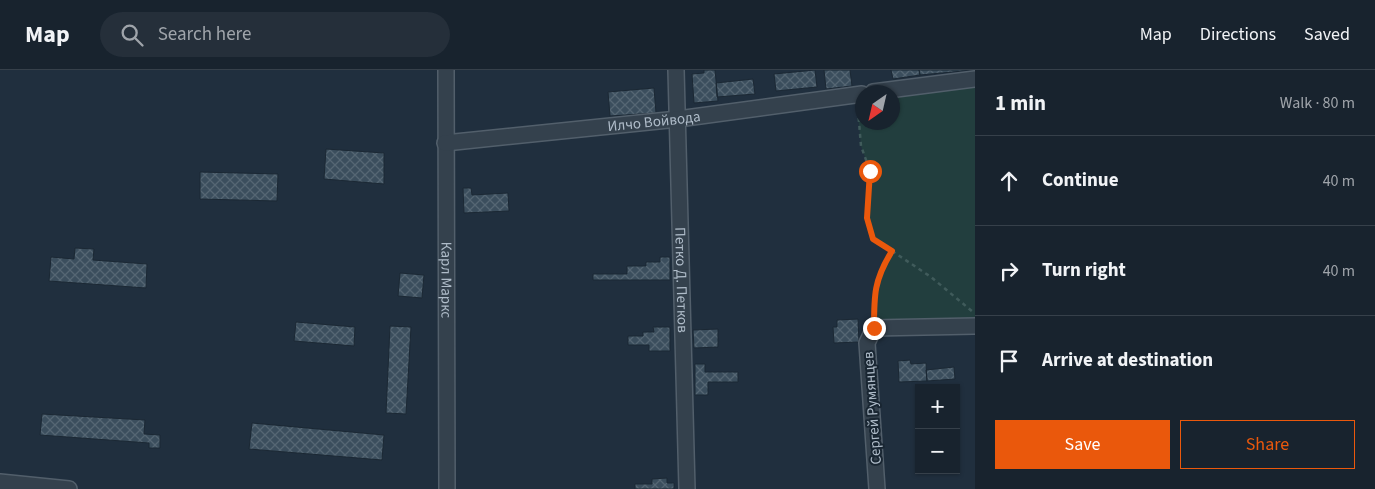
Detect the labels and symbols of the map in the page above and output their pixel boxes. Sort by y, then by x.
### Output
north arrow [855,85,900,130]
street label: Илчо Войвода [606,106,702,137]
route start [859,160,882,183]
street label: Петко Д. Петков [669,227,693,333]
street label: Карл Маркс [435,242,457,318]
route end [863,317,886,340]
street label: Сергей Румянцев [858,350,887,465]

